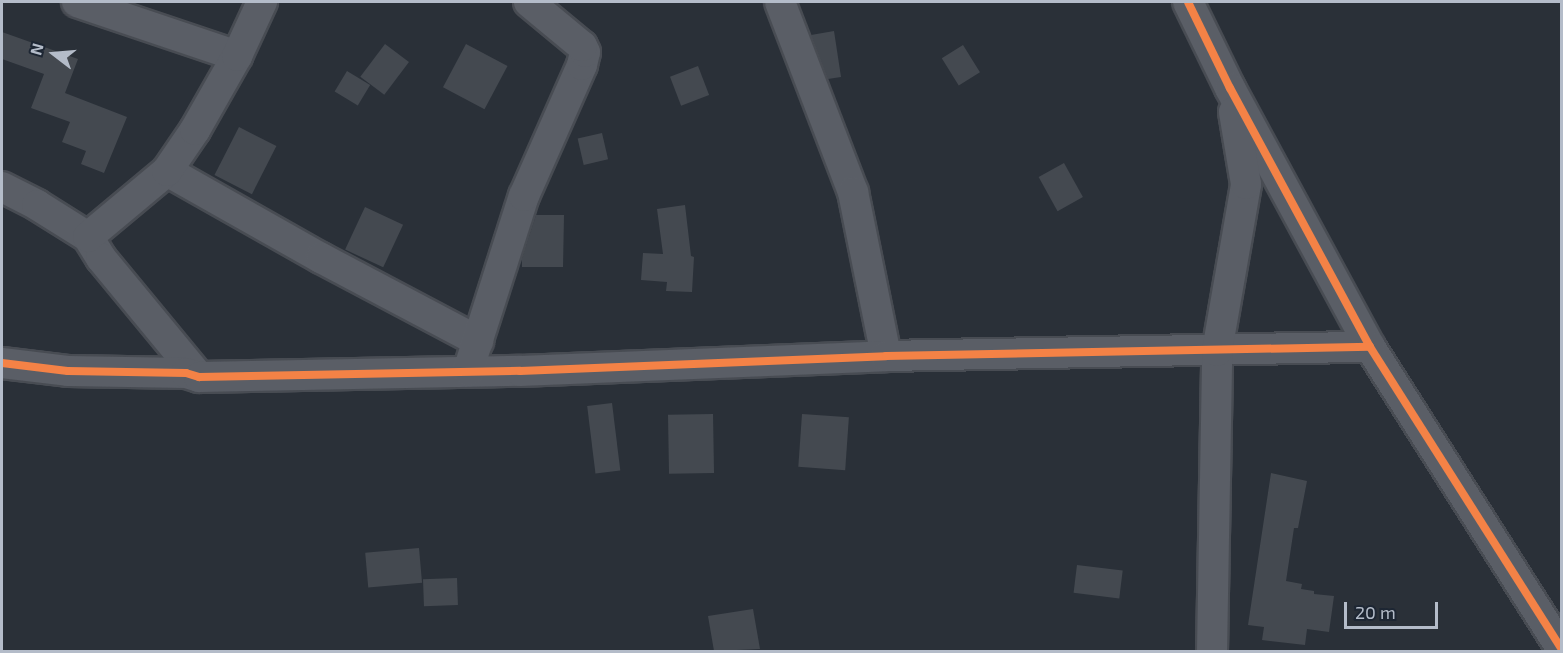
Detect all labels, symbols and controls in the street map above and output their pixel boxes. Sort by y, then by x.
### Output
north arrow [24,24,84,84]
text: N [25,41,47,57]
scale bar [1347,590,1442,628]
text: 20 m [1355,601,1396,623]

